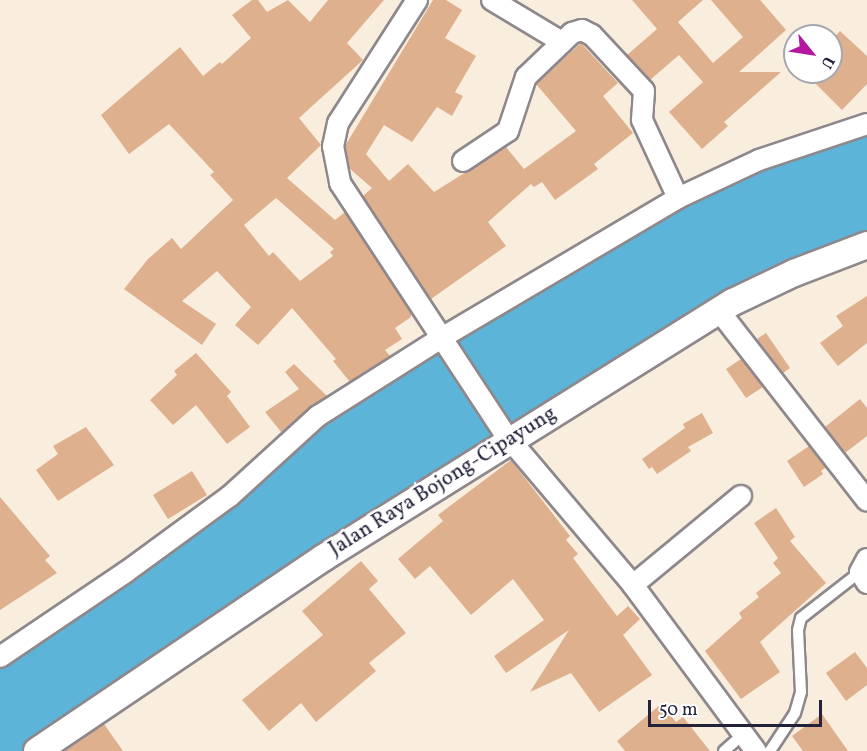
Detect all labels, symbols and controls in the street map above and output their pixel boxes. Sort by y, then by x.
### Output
north arrow [783,24,843,84]
text: U [815,52,839,72]
street label: Jalan Raya Bojong-Cipayung [325,402,561,562]
scale bar [651,688,825,726]
text: 50 m [659,698,698,723]

